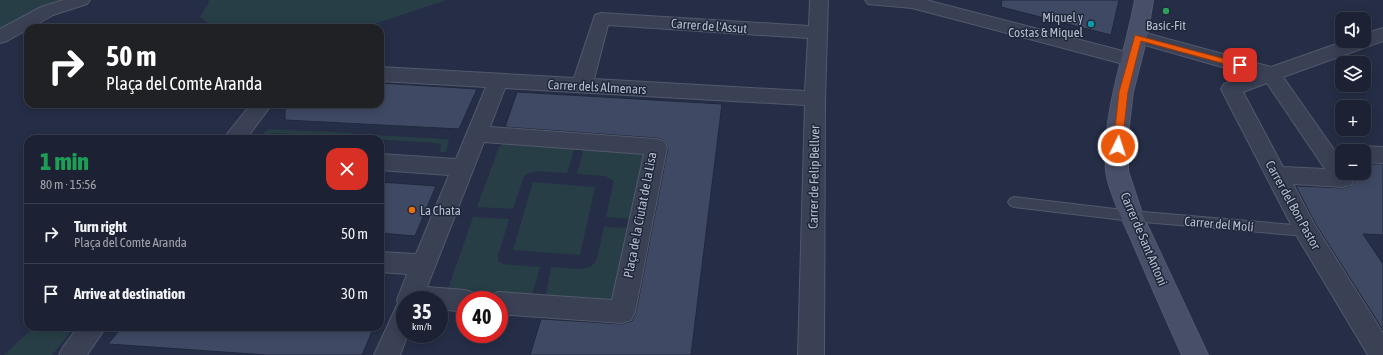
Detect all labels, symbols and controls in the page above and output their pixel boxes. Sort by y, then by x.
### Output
marker: Basic-Fit [1161,6,1171,16]
place label: Miquel y Costas & Miquel [1008,10,1084,40]
map controls [1335,12,1371,180]
button: sound [1335,12,1371,48]
street label: Carrer de l'Assut [671,16,748,36]
place label: Basic-Fit [1146,18,1186,33]
marker: Miquel y Costas & Miquel [1086,19,1096,29]
icon: right [40,40,92,92]
text: 50 m [106,40,156,72]
pin [1223,48,1257,82]
icon: arrive [1229,54,1251,76]
button: layers [1335,56,1371,92]
text: Plaça del Comte Aranda [106,73,262,94]
street label: Carrer dels Almenars [547,77,647,97]
button: + [1335,100,1371,136]
street label: Carrer de Felip Bellver [806,125,822,229]
position arrow [1097,125,1139,167]
button: − [1335,144,1371,180]
text: 1 min [40,148,89,175]
button: close [326,148,368,190]
street label: Plaça de la Ciutat de la Lisa [620,151,660,279]
street label: Carrer del Bon Pastor [1262,158,1324,252]
text: 80 m · 15:56 [40,177,96,192]
street label: Carrer de Sant Antoni [1118,190,1170,288]
place label: La Chata [420,203,461,218]
marker: La Chata [407,205,417,215]
street label: Carrer del Molí [1184,213,1254,235]
text: Turn right [74,218,127,235]
icon: right [40,223,62,245]
text: 50 m [341,225,368,242]
text: Plaça del Comte Aranda [74,235,187,250]
icon: arrive [40,283,62,305]
text: Arrive at destination [74,285,185,302]
text: 30 m [341,285,368,302]
speed limit sign: 40 [456,291,508,343]
text: 35 [413,300,431,323]
text: km/h [412,321,432,332]

